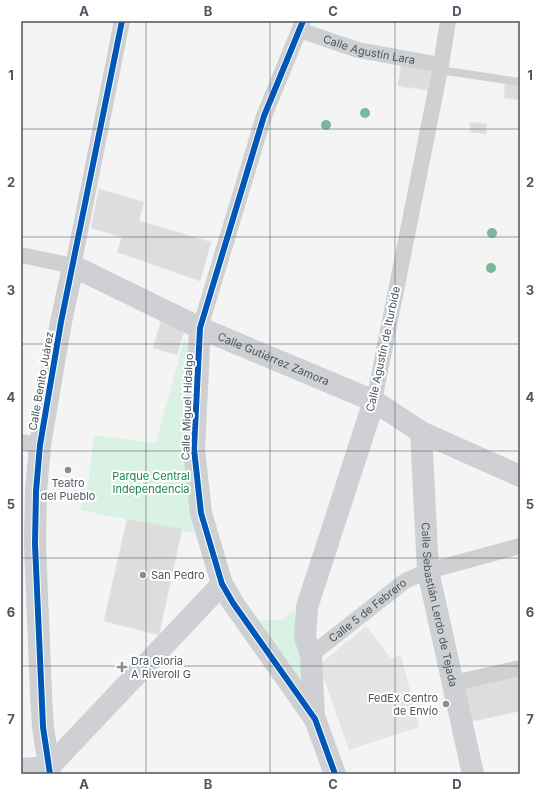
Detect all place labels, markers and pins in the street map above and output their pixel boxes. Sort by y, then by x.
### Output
marker: Teatro del Pueblo [63,465,73,475]
place label: Teatro del Pueblo [41,476,96,503]
place label: San Pedro [151,568,205,582]
marker: San Pedro [138,570,148,580]
place label: Dra Gloria A Riveroll G [131,654,191,681]
marker: Dra Gloria A Riveroll G [116,661,128,673]
place label: FedEx Centro de Envío [368,691,438,718]
marker: FedEx Centro de Envío [441,699,451,709]

